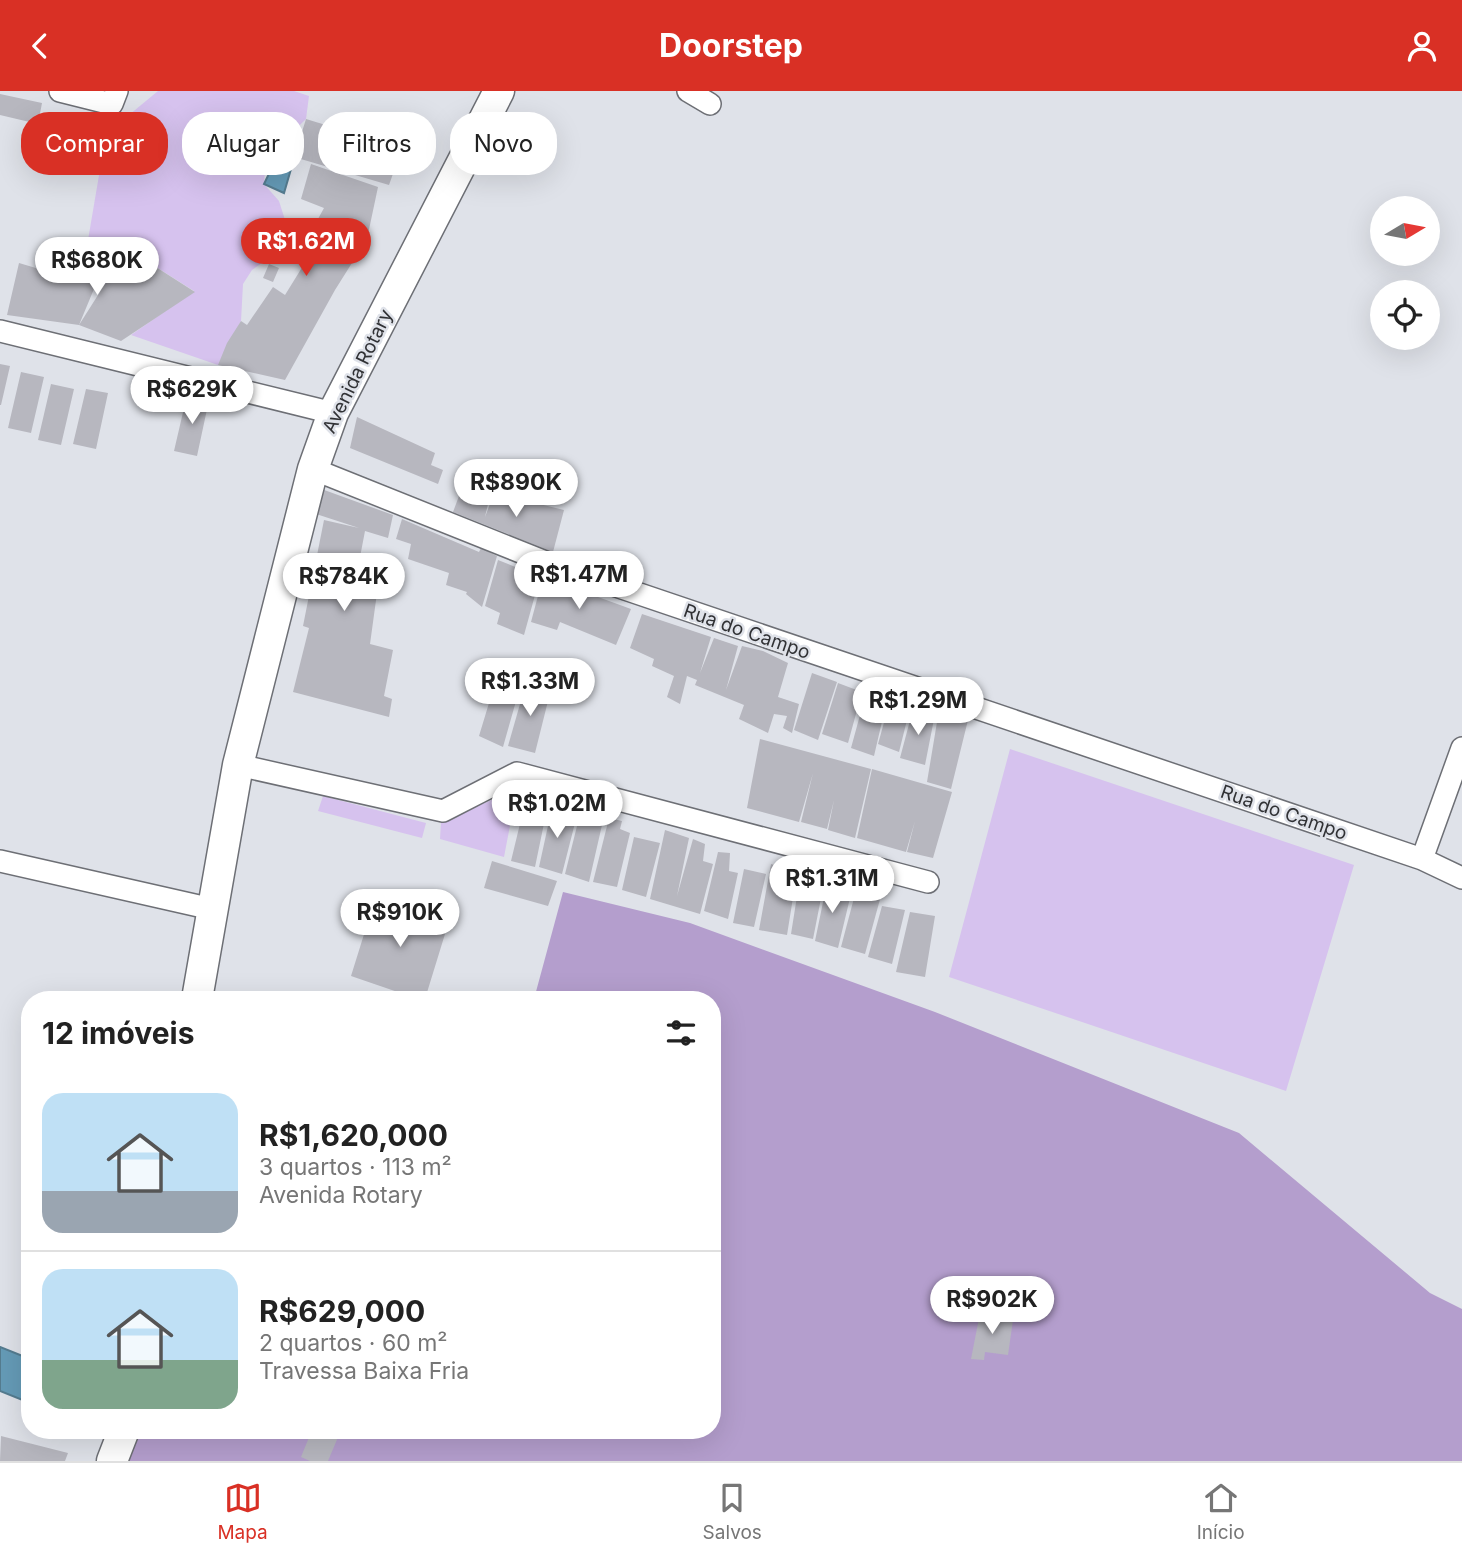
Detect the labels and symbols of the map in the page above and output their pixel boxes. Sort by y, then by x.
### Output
north arrow [1370,196,1440,266]
pin: R$1.62M [241,219,371,278]
pin: R$680K [40,237,154,297]
street label: Avenida Rotary [317,305,398,437]
pin: R$629K [135,367,249,426]
pin: R$890K [459,459,573,519]
pin: R$1.47M [514,552,644,611]
pin: R$784K [287,553,401,613]
street label: Rua do Campo [681,599,813,664]
pin: R$1.33M [465,659,595,718]
pin: R$1.29M [853,677,983,737]
street label: Rua do Campo [1218,780,1350,845]
pin: R$1.02M [492,781,622,840]
pin: R$1.31M [767,855,897,915]
pin: R$910K [343,889,457,949]
pin: R$902K [935,1277,1049,1336]

